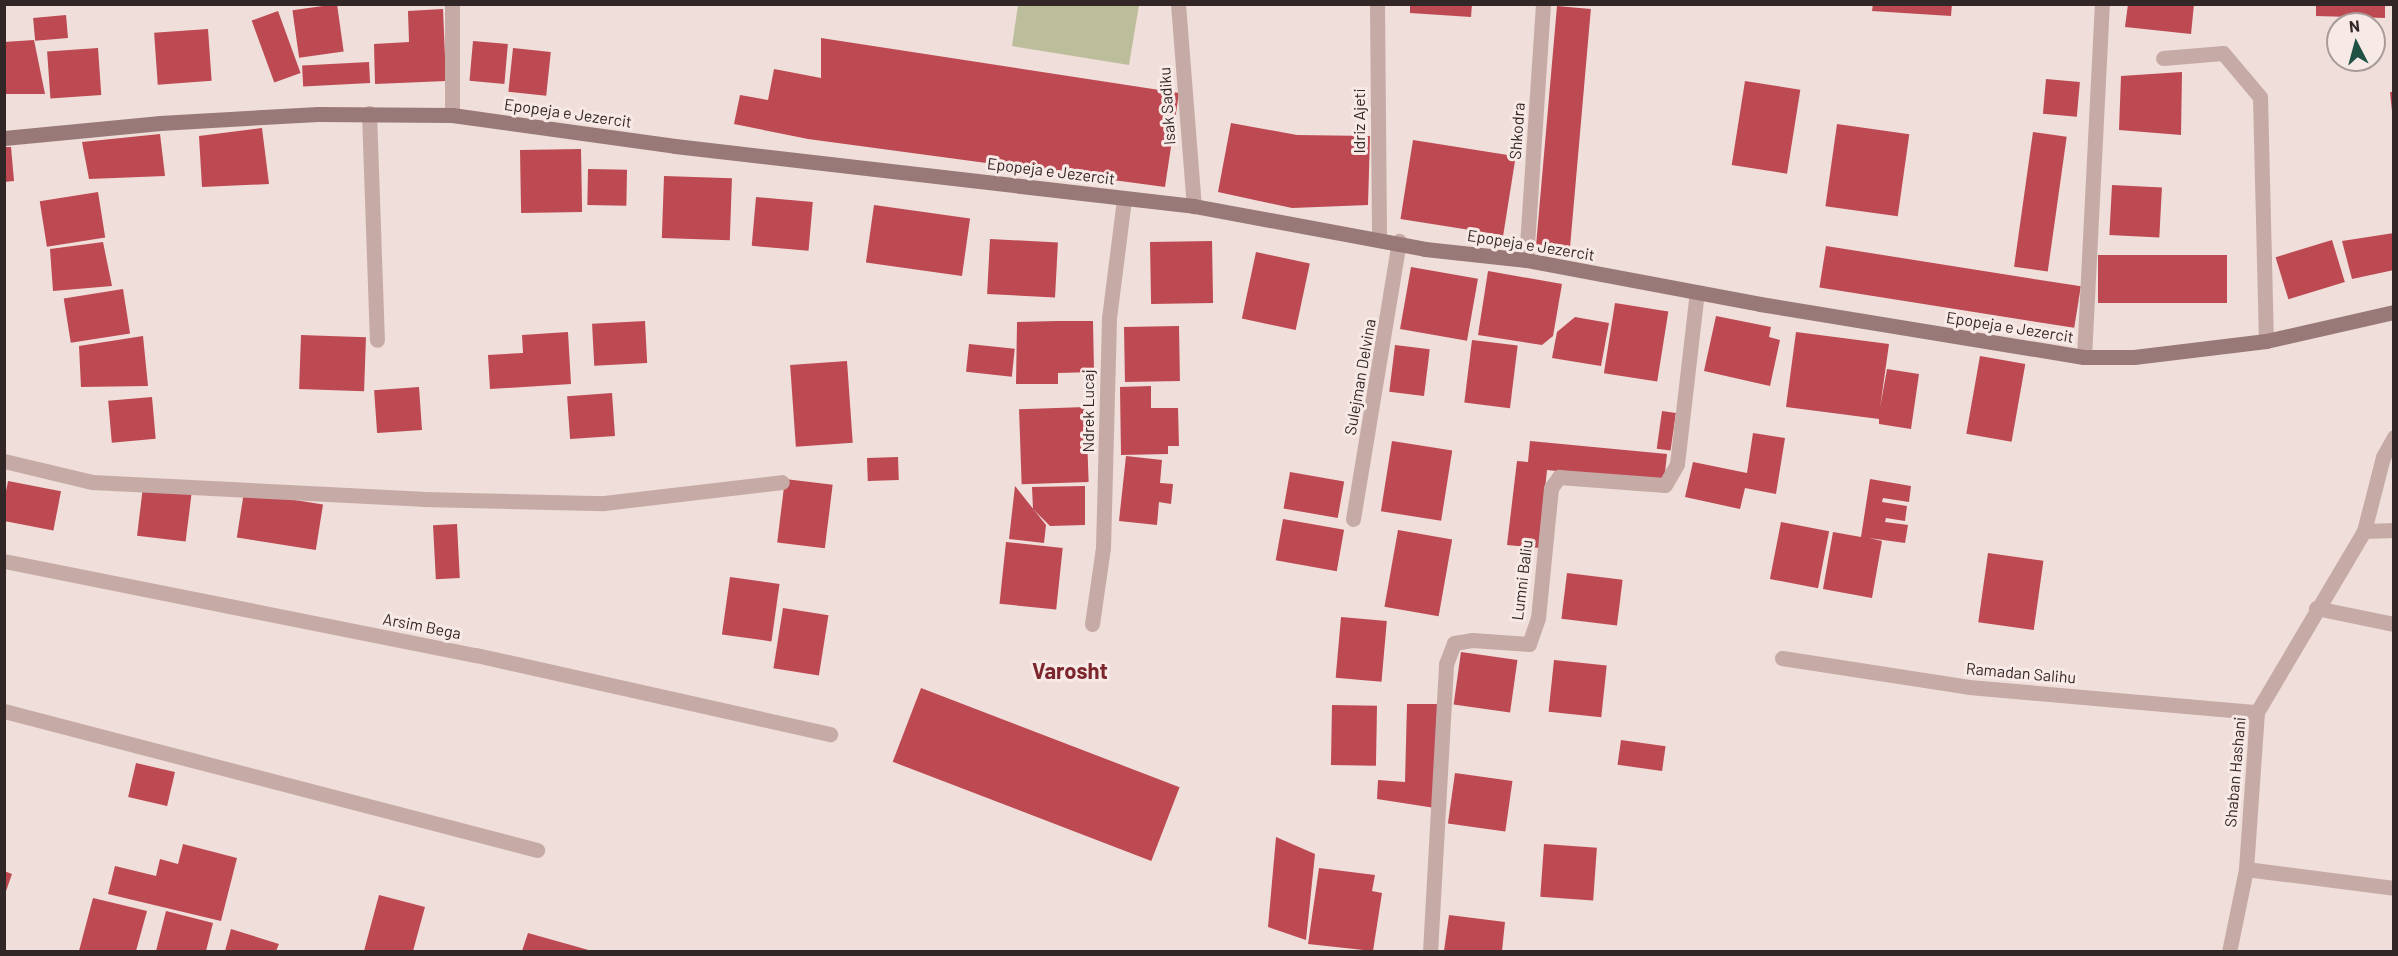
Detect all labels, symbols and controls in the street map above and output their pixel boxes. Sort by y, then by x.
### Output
north arrow [2326,12,2386,72]
text: N [2348,16,2361,36]
street label: Isak Sadiku [1155,66,1179,146]
street label: Idriz Ajeti [1349,88,1369,154]
street label: Epopeja e Jezercit [503,95,633,131]
street label: Shkodra [1505,102,1529,160]
street label: Epopeja e Jezercit [986,154,1116,188]
street label: Epopeja e Jezercit [1466,225,1596,265]
street label: Epopeja e Jezercit [1945,307,2075,347]
street label: Sulejman Delvina [1340,317,1380,437]
street label: Ndrek Lucaj [1078,369,1098,453]
street label: Lumni Baliu [1508,539,1536,621]
street label: Arsim Bega [381,609,463,643]
district label: Varosht [1032,658,1108,684]
street label: Ramadan Salihu [1965,659,2077,687]
street label: Shaban Hashani [2221,716,2249,828]

